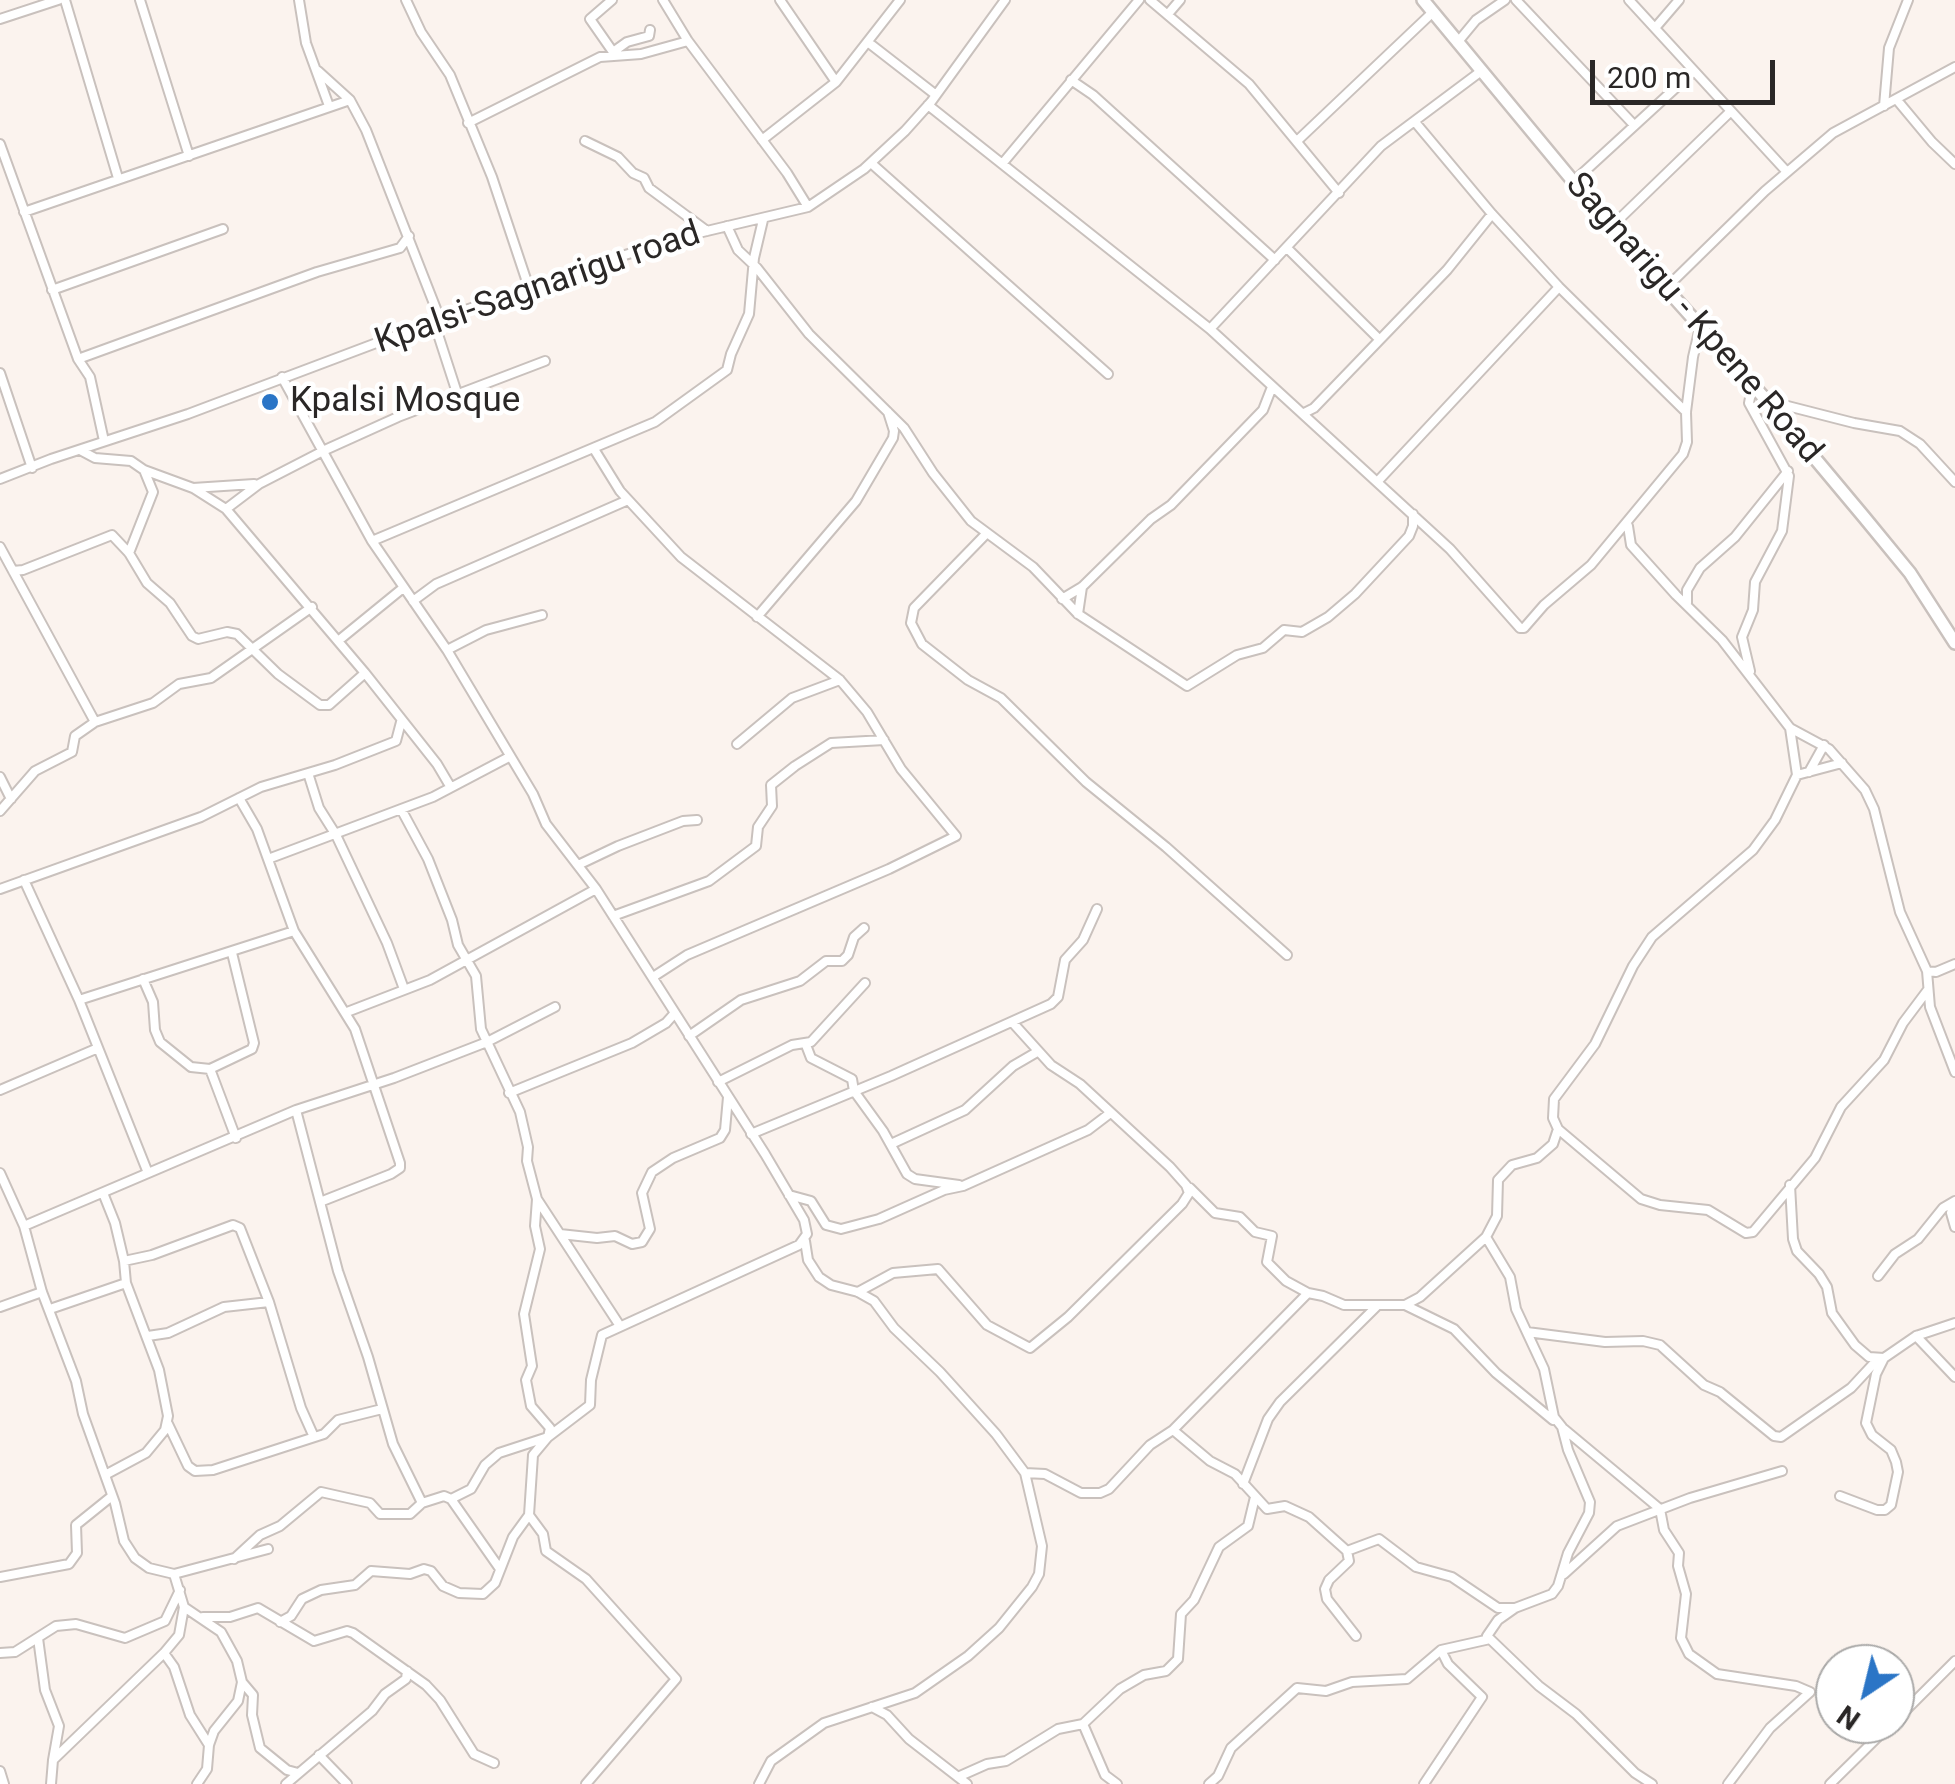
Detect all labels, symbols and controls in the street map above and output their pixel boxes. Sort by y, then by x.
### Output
scale bar [1595,40,1780,102]
text: 200 m [1607,60,1691,95]
street label: Sagnarigu - Kpene Road [1556,165,1830,473]
street label: Kpalsi-Sagnarigu road [370,214,706,364]
place label: Kpalsi Mosque [290,381,520,423]
marker: Kpalsi Mosque [259,391,281,413]
north arrow [1815,1644,1915,1744]
text: N [1831,1698,1866,1737]

